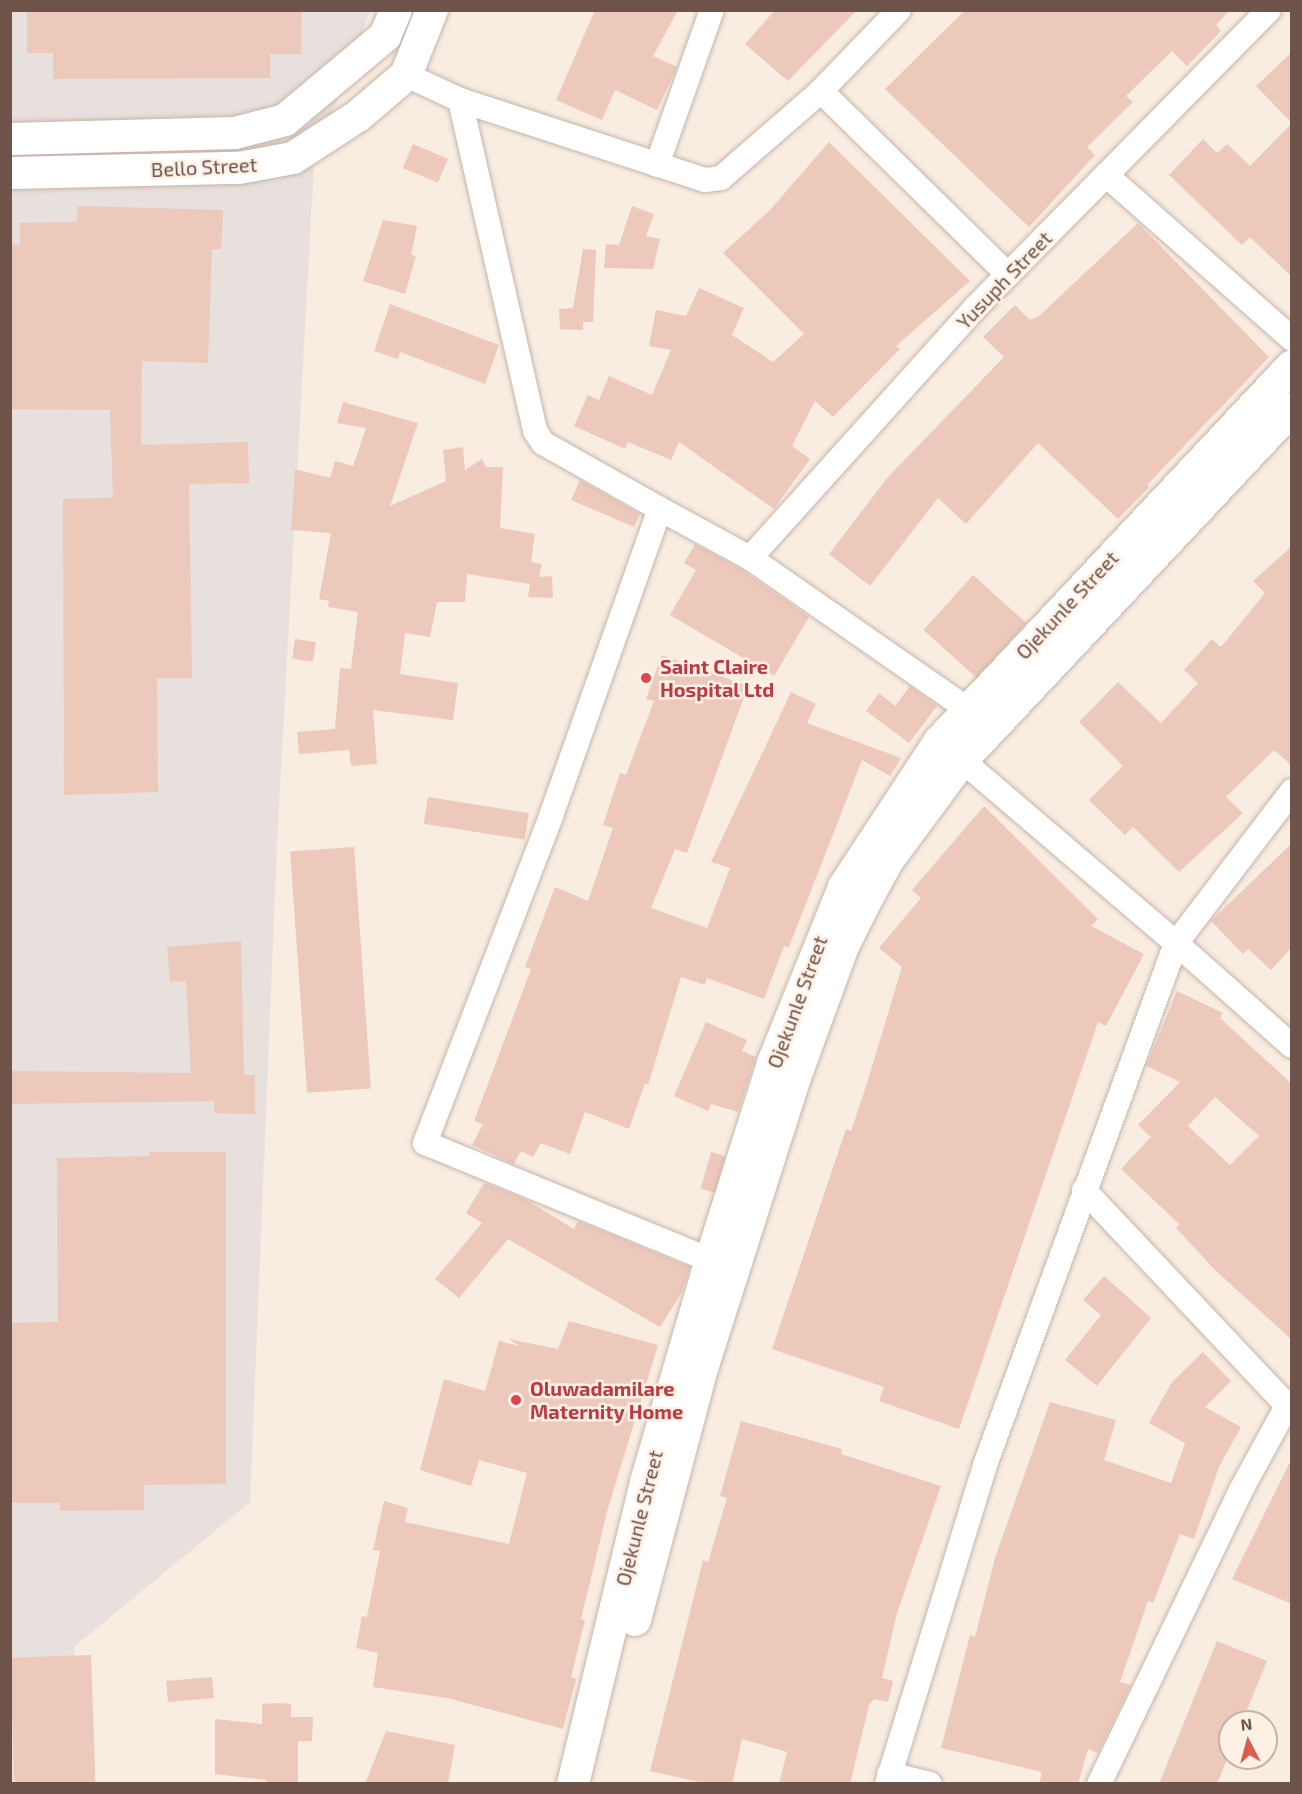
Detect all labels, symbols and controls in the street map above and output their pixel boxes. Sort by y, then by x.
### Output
street label: Bello Street [150,152,258,182]
street label: Yusuph Street [951,226,1057,334]
street label: Ojekunle Street [1011,546,1123,664]
place label: Saint Claire Hospital Ltd [660,654,775,701]
marker: Saint Claire Hospital Ltd [637,669,655,687]
street label: Ojekunle Street [762,933,832,1071]
place label: Oluwadamilare Maternity Home [530,1376,684,1423]
marker: Oluwadamilare Maternity Home [507,1391,525,1409]
street label: Ojekunle Street [611,1448,667,1588]
north arrow [1218,1710,1278,1770]
text: N [1240,1714,1253,1734]

